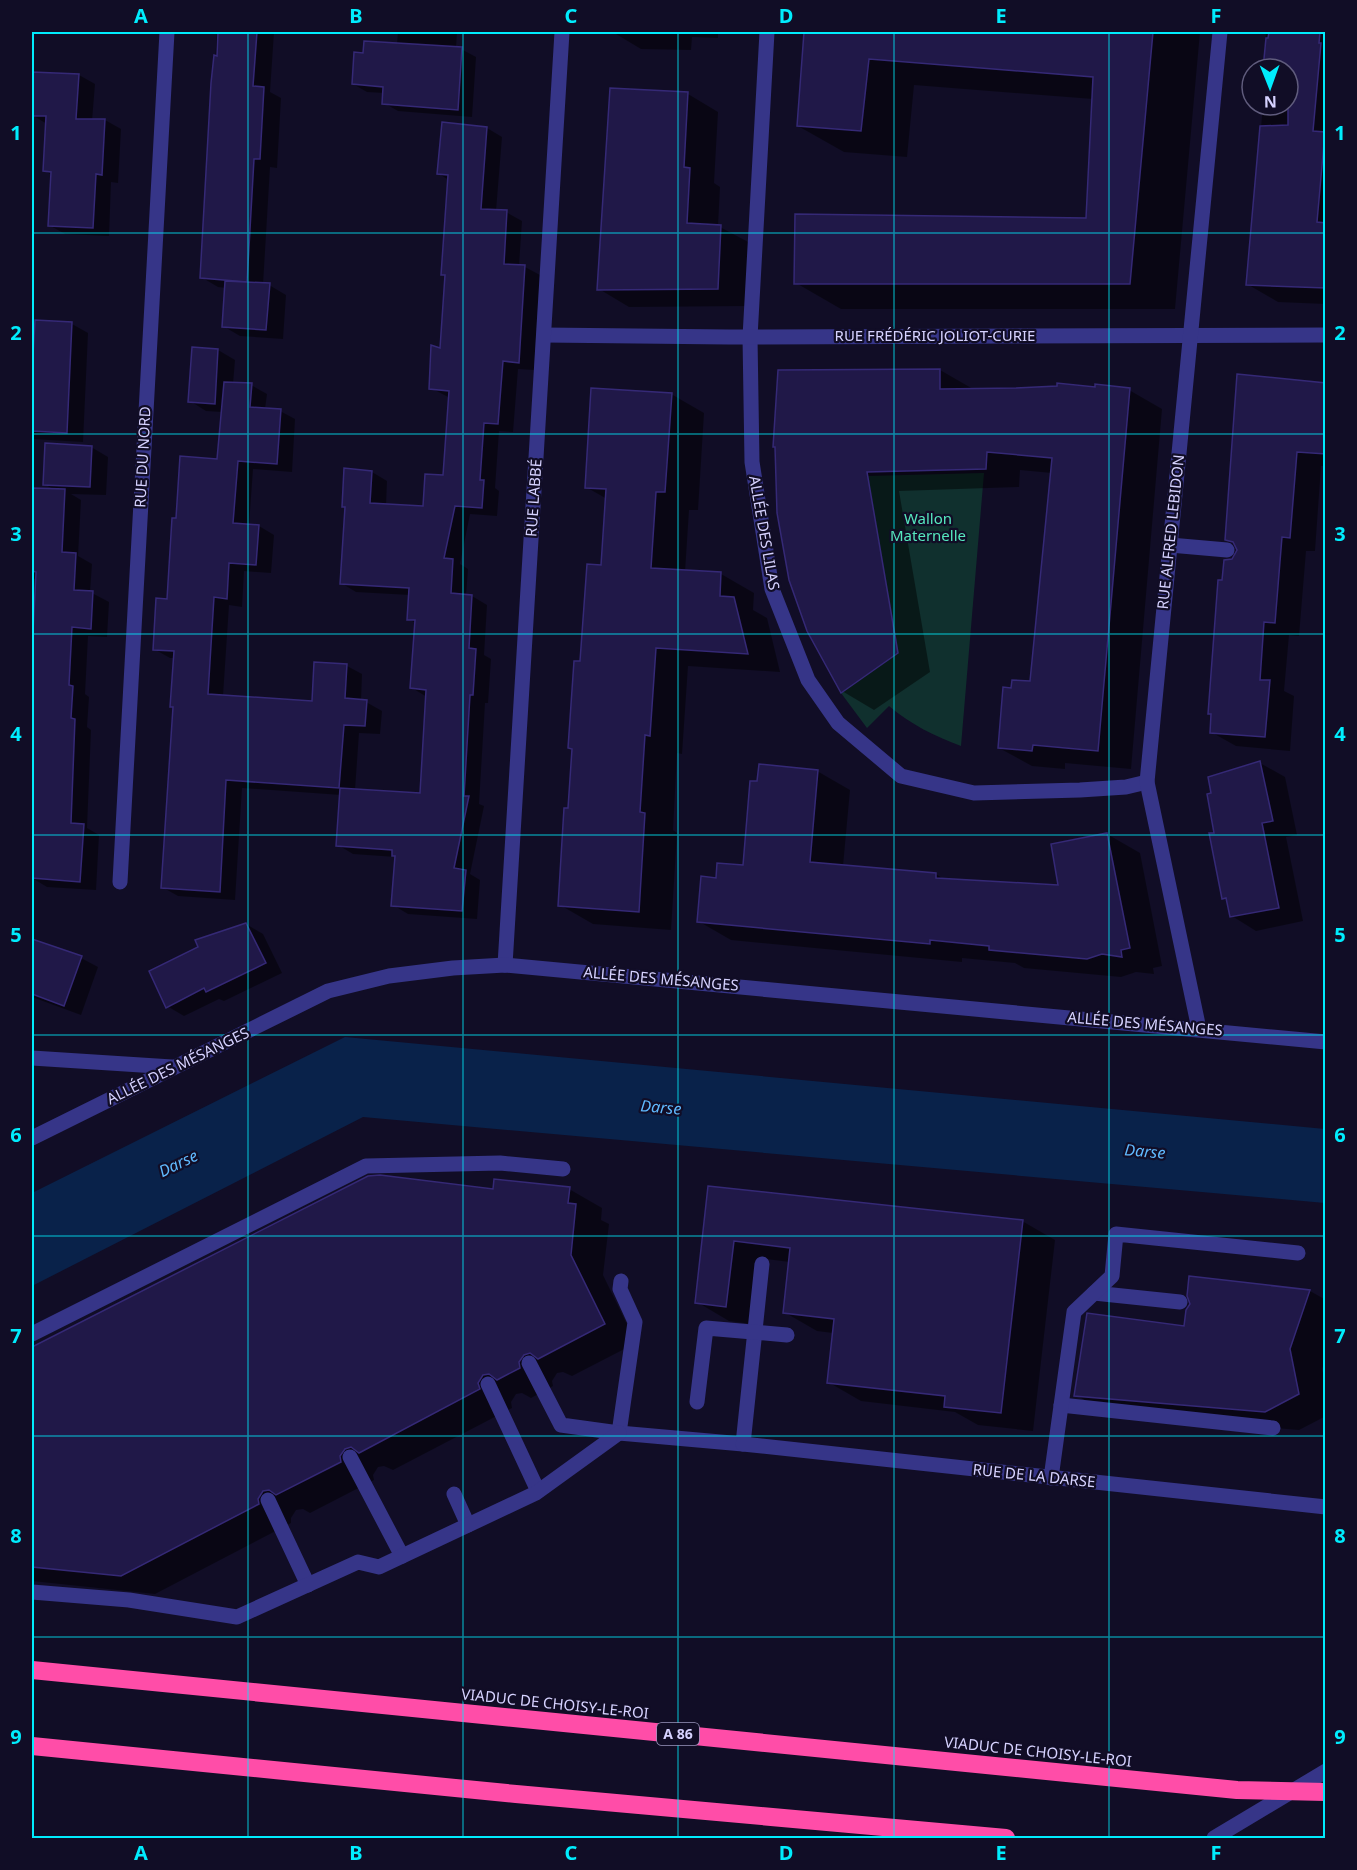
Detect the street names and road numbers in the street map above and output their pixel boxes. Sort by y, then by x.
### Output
street label: RUE FRÉDÉRIC JOLIOT-CURIE [835,325,1035,345]
street label: RUE DU NORD [129,406,155,508]
street label: RUE ALFRED LEBIDON [1152,454,1188,610]
street label: RUE LABBÉ [520,458,546,537]
street label: ALLÉE DES LILAS [745,474,785,592]
street label: ALLÉE DES MÉSANGES [583,961,740,995]
street label: ALLÉE DES MÉSANGES [1067,1006,1224,1040]
street label: ALLÉE DES MÉSANGES [103,1022,252,1108]
street label: RUE DE LA DARSE [972,1459,1096,1491]
street label: VIADUC DE CHOISY-LE-ROI [460,1683,650,1723]
road number: A 86 [657,1723,699,1745]
street label: VIADUC DE CHOISY-LE-ROI [943,1731,1133,1771]

